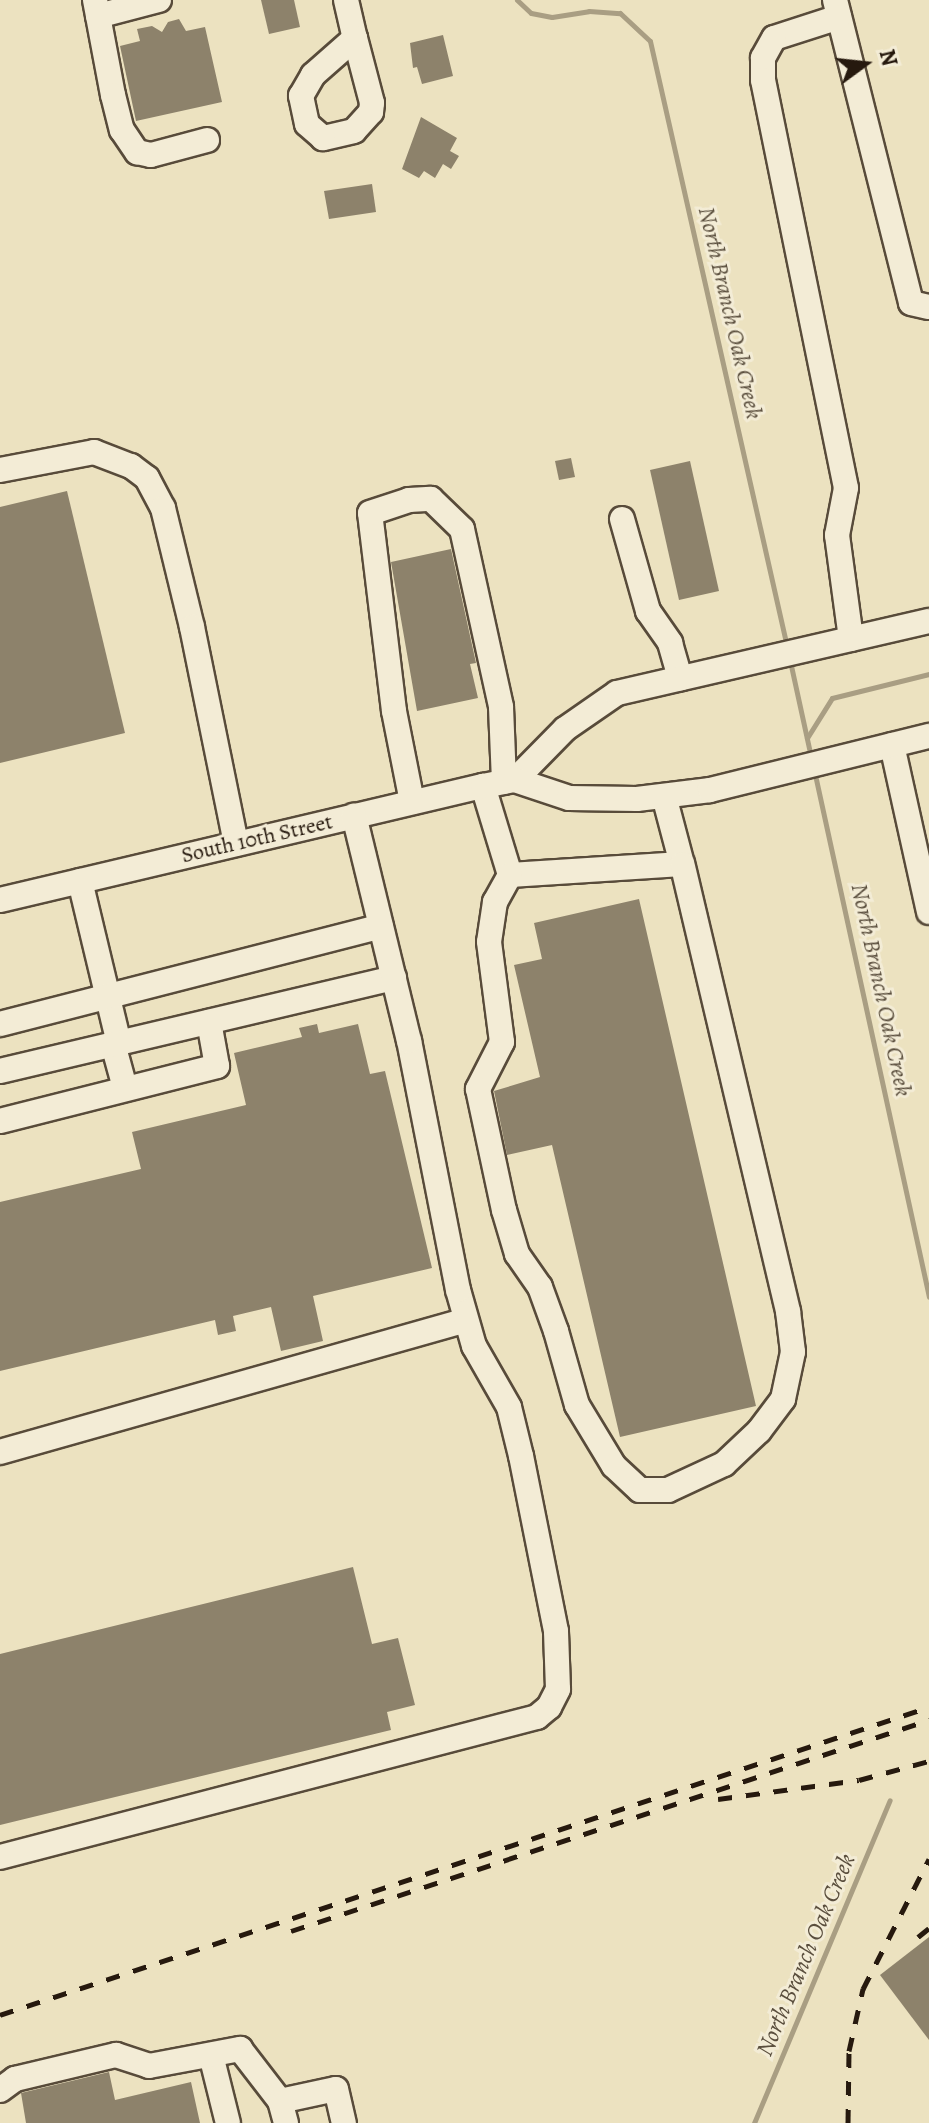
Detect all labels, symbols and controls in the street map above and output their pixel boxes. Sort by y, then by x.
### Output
north arrow [825,24,905,104]
text: N [872,46,905,69]
water label: North Branch Oak Creek [692,204,768,422]
street label: South 10th Street [179,809,335,869]
water label: North Branch Oak Creek [844,881,918,1099]
water label: North Branch Oak Creek [750,1849,862,2061]

